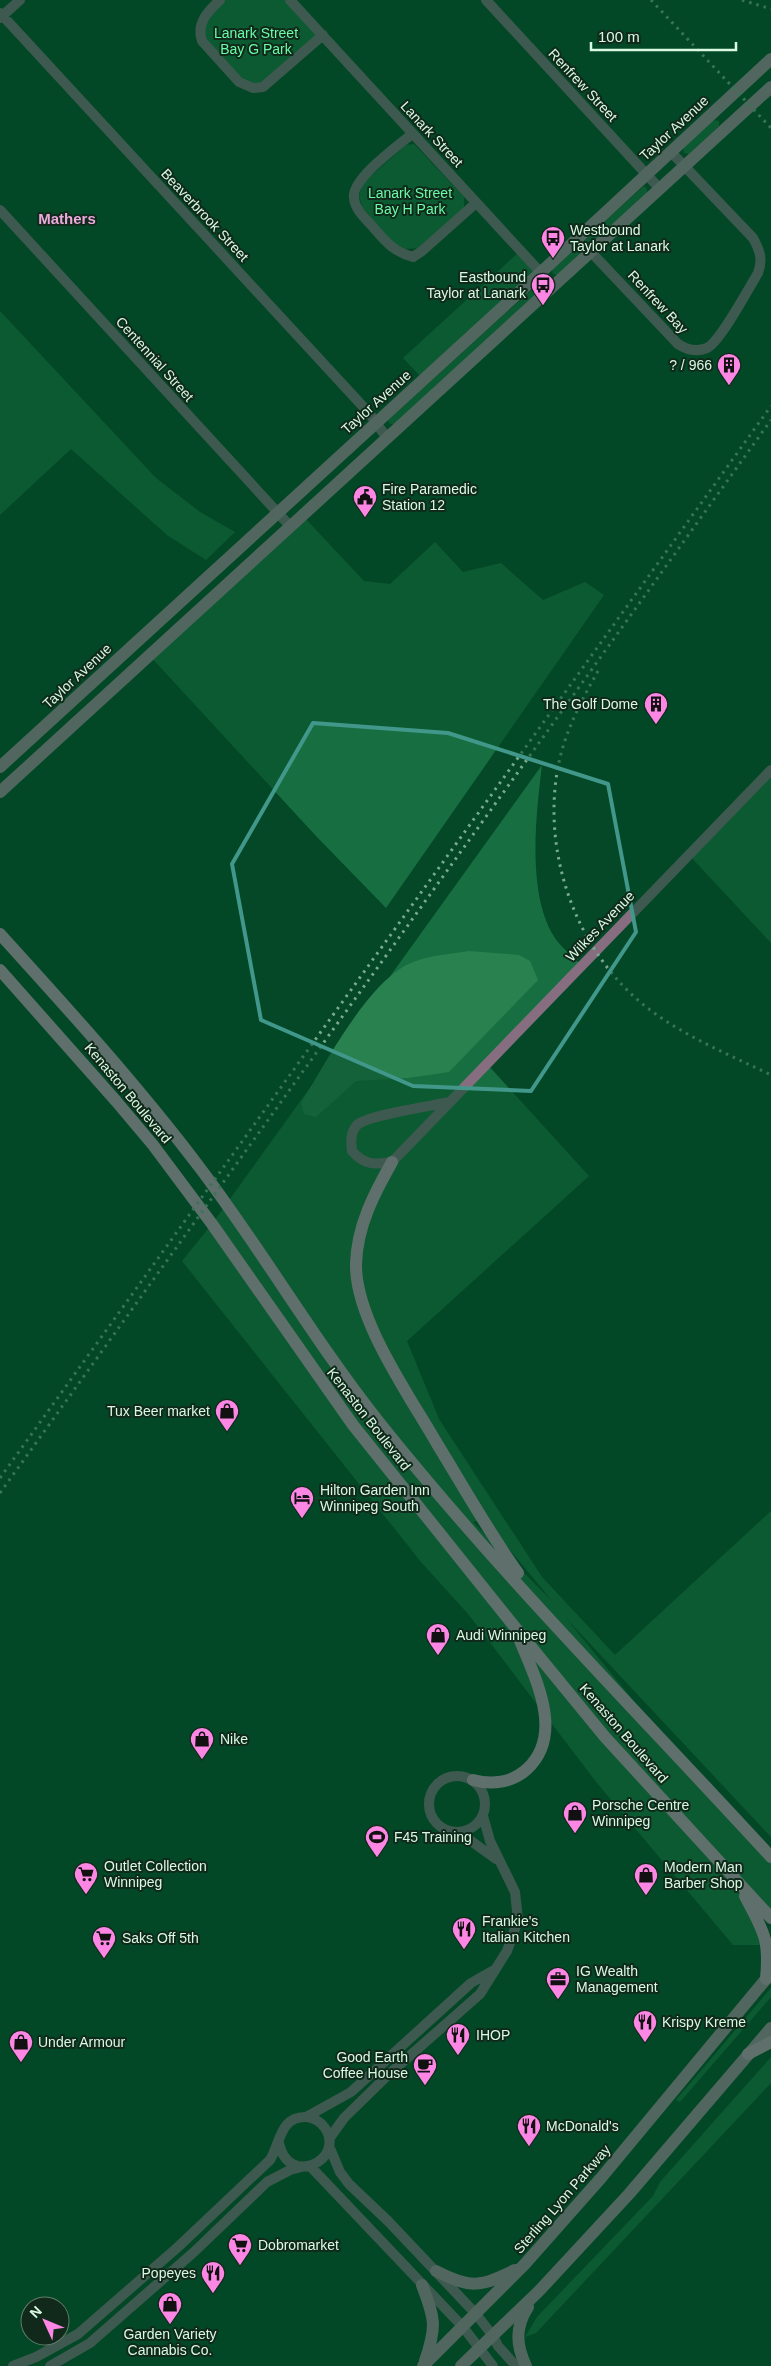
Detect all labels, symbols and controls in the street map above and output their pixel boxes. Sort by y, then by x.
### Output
scale bar [591,20,736,52]
park label: Lanark Street Bay G Park [214,25,298,57]
text: 100 m [598,28,640,45]
street label: Renfrew Street [545,45,621,125]
street label: Taylor Avenue [636,92,712,164]
street label: Lanark Street [397,98,467,170]
street label: Beaverbrook Street [158,165,252,265]
park label: Lanark Street Bay H Park [368,185,452,217]
district label: Mathers [38,210,96,227]
place label: Westbound Taylor at Lanark [570,222,671,254]
bus stop icon: Westbound Taylor at Lanark [540,225,566,259]
street label: Renfrew Bay [625,267,691,337]
place label: Eastbound Taylor at Lanark [426,269,527,301]
bus stop icon: Eastbound Taylor at Lanark [530,272,556,306]
street label: Centennial Street [113,313,197,405]
building icon: ? / 966 [716,352,742,386]
place label: ? / 966 [669,357,712,373]
street label: Taylor Avenue [338,367,414,437]
place label: Fire Paramedic Station 12 [382,481,477,513]
public building icon: Fire Paramedic Station 12 [352,484,378,518]
street label: Taylor Avenue [39,640,115,712]
building icon: The Golf Dome [643,691,669,725]
place label: The Golf Dome [543,696,638,712]
street label: Wilkes Avenue [562,887,638,964]
street label: Kenaston Boulevard [81,1040,175,1146]
street label: Kenaston Boulevard [324,1364,414,1474]
shop icon: Tux Beer market [214,1398,240,1432]
place label: Tux Beer market [107,1403,210,1419]
place label: Hilton Garden Inn Winnipeg South [320,1482,430,1514]
hotel icon: Hilton Garden Inn Winnipeg South [289,1485,315,1519]
shop icon: Audi Winnipeg [425,1622,451,1656]
place label: Audi Winnipeg [456,1627,546,1643]
street label: Kenaston Boulevard [577,1680,671,1786]
shop icon: Nike [189,1726,215,1760]
place label: Nike [220,1731,248,1747]
place label: Porsche Centre Winnipeg [592,1797,689,1829]
shop icon: Porsche Centre Winnipeg [562,1800,588,1834]
sports icon: F45 Training [364,1824,390,1858]
place label: F45 Training [394,1829,472,1845]
place label: Outlet Collection Winnipeg [104,1858,207,1890]
place label: Modern Man Barber Shop [664,1859,743,1891]
supermarket icon: Outlet Collection Winnipeg [73,1861,99,1895]
shop icon: Modern Man Barber Shop [633,1862,659,1896]
place label: Frankie's Italian Kitchen [482,1913,570,1945]
restaurant icon: Frankie's Italian Kitchen [451,1916,477,1950]
supermarket icon: Saks Off 5th [91,1925,117,1959]
place label: Saks Off 5th [122,1930,199,1946]
place label: IG Wealth Management [576,1963,658,1995]
office icon: IG Wealth Management [545,1966,571,2000]
restaurant icon: Krispy Kreme [632,2009,658,2043]
place label: Krispy Kreme [662,2014,746,2030]
restaurant icon: IHOP [445,2022,471,2056]
place label: IHOP [476,2027,510,2043]
shop icon: Under Armour [8,2029,34,2063]
place label: Under Armour [38,2034,125,2050]
place label: Good Earth Coffee House [323,2049,408,2081]
cafe icon: Good Earth Coffee House [412,2052,438,2086]
restaurant icon: McDonald's [516,2113,542,2147]
place label: McDonald's [546,2118,619,2134]
street label: Sterling Lyon Parkway [510,2141,614,2257]
supermarket icon: Dobromarket [227,2232,253,2266]
place label: Dobromarket [258,2237,339,2253]
restaurant icon: Popeyes [200,2260,226,2294]
place label: Popeyes [142,2265,196,2281]
shop icon: Garden Variety Cannabis Co. [157,2291,183,2325]
north arrow [20,2296,70,2346]
text: N [26,2303,45,2321]
place label: Garden Variety Cannabis Co. [123,2326,217,2358]

